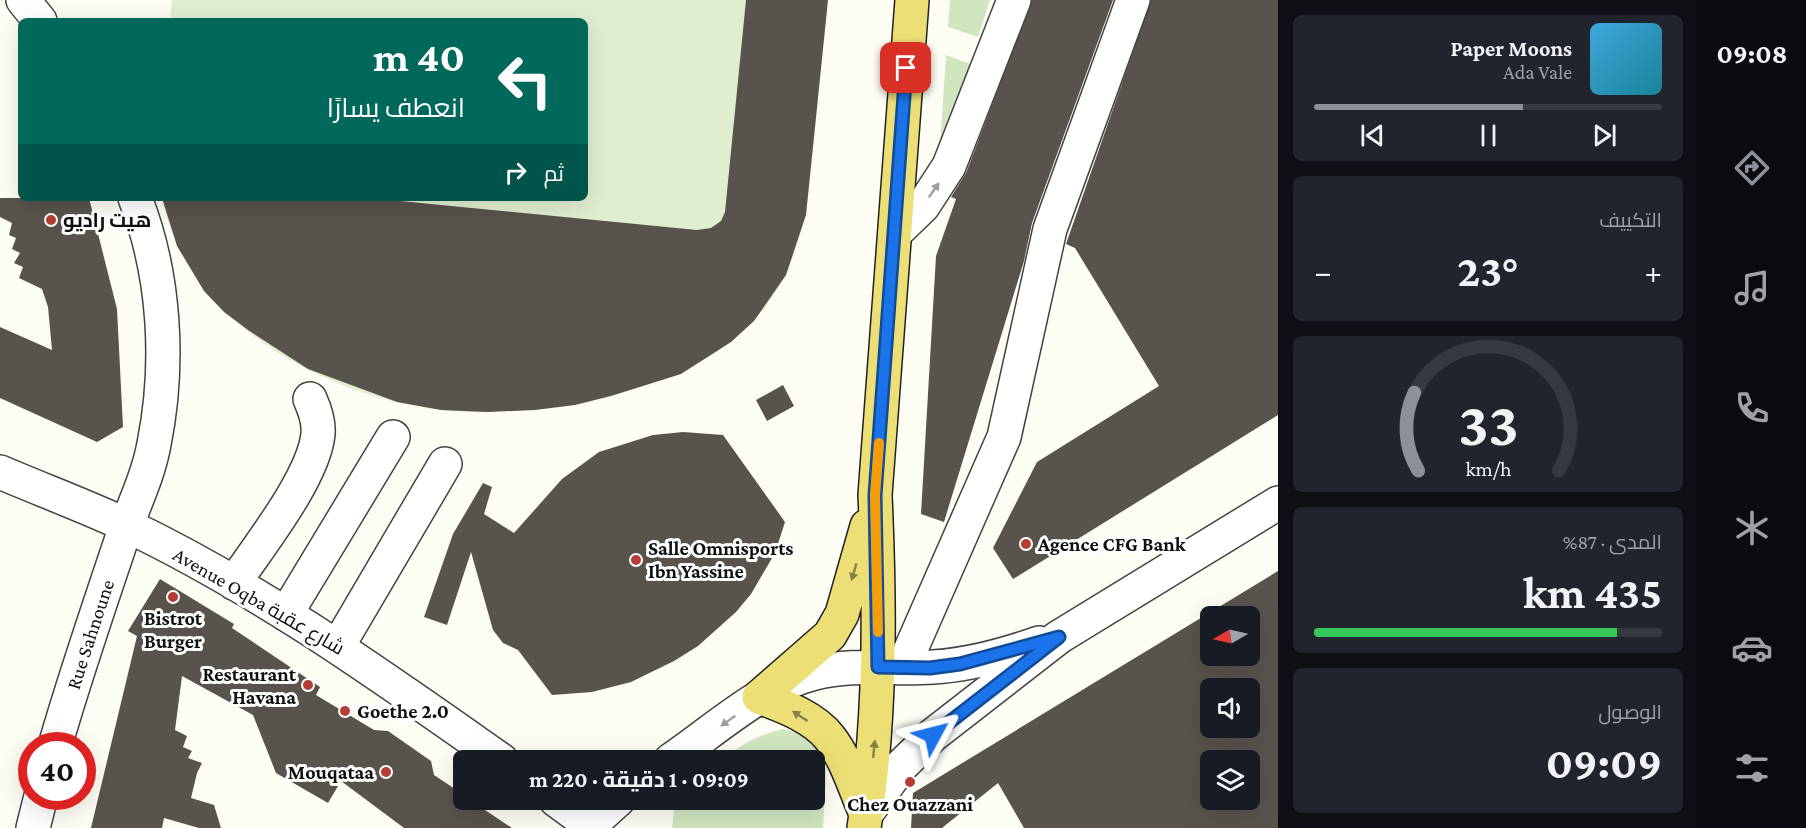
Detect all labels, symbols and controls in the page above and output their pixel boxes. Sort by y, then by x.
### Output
text: 40 m [373,33,465,80]
text: Paper Moons [1450,36,1572,61]
text: 09:08 [1717,39,1787,69]
icon: left [486,42,564,120]
pin [880,42,931,93]
icon: arrive [889,51,922,84]
text: Ada Vale [1503,61,1572,83]
text: انعطف يسارًا [327,93,465,123]
icon: previous [1356,119,1389,152]
icon: pause [1472,119,1505,152]
icon: next [1588,119,1621,152]
icon: directions [1731,147,1773,189]
icon: right [499,156,532,189]
text: ثم [544,161,564,186]
one-way arrow [928,183,940,199]
place label: هيت راديو [63,209,151,232]
text: التكييف [1599,209,1662,231]
marker: هيت راديو [44,213,58,227]
text: 23° [1457,246,1519,296]
text: − [1314,253,1331,290]
text: + [1645,253,1662,290]
icon: music [1731,267,1773,309]
icon: phone [1731,387,1773,429]
text: 33 [1458,389,1518,458]
text: km/h [1465,457,1512,481]
icon: climate [1731,507,1773,549]
text: المدى · 87% [1563,531,1662,553]
place label: Agence CFG Bank [1037,533,1187,555]
place label: Salle Omnisports Ibn Yassine [648,537,793,582]
marker: Agence CFG Bank [1019,537,1033,551]
street label: Avenue Oqba شارع عقبة [168,543,349,662]
marker: Salle Omnisports Ibn Yassine [629,553,643,567]
one-way arrow [849,563,858,581]
text: 435 km [1523,568,1662,618]
street label: Rue Sahnoune [62,576,118,692]
marker: Bistrot Burger [166,590,180,604]
north arrow [1200,606,1260,666]
map controls [1200,606,1260,810]
place label: Bistrot Burger [144,607,203,652]
icon: car [1731,627,1773,669]
place label: Restaurant Havana [202,663,297,708]
marker: Restaurant Havana [301,678,315,692]
button: sound [1200,678,1260,738]
place label: Goethe 2.0 [357,700,449,722]
text: الوصول [1598,701,1662,723]
position arrow [901,703,965,767]
marker: Goethe 2.0 [338,704,352,718]
one-way arrow [792,710,808,721]
one-way arrow [721,715,737,727]
speed limit sign: 40 [18,732,96,810]
text: 09:09 [1546,738,1662,788]
one-way arrow [869,740,879,759]
icon: filters [1731,747,1773,789]
button: layers [1200,750,1260,810]
place label: Mouqataa [288,761,374,783]
marker: Mouqataa [379,765,393,779]
text: 09:09 · 1 دقيقة · 220 m [529,767,749,792]
marker: Chez Ouazzani [903,775,917,789]
place label: Chez Ouazzani [847,793,973,815]

